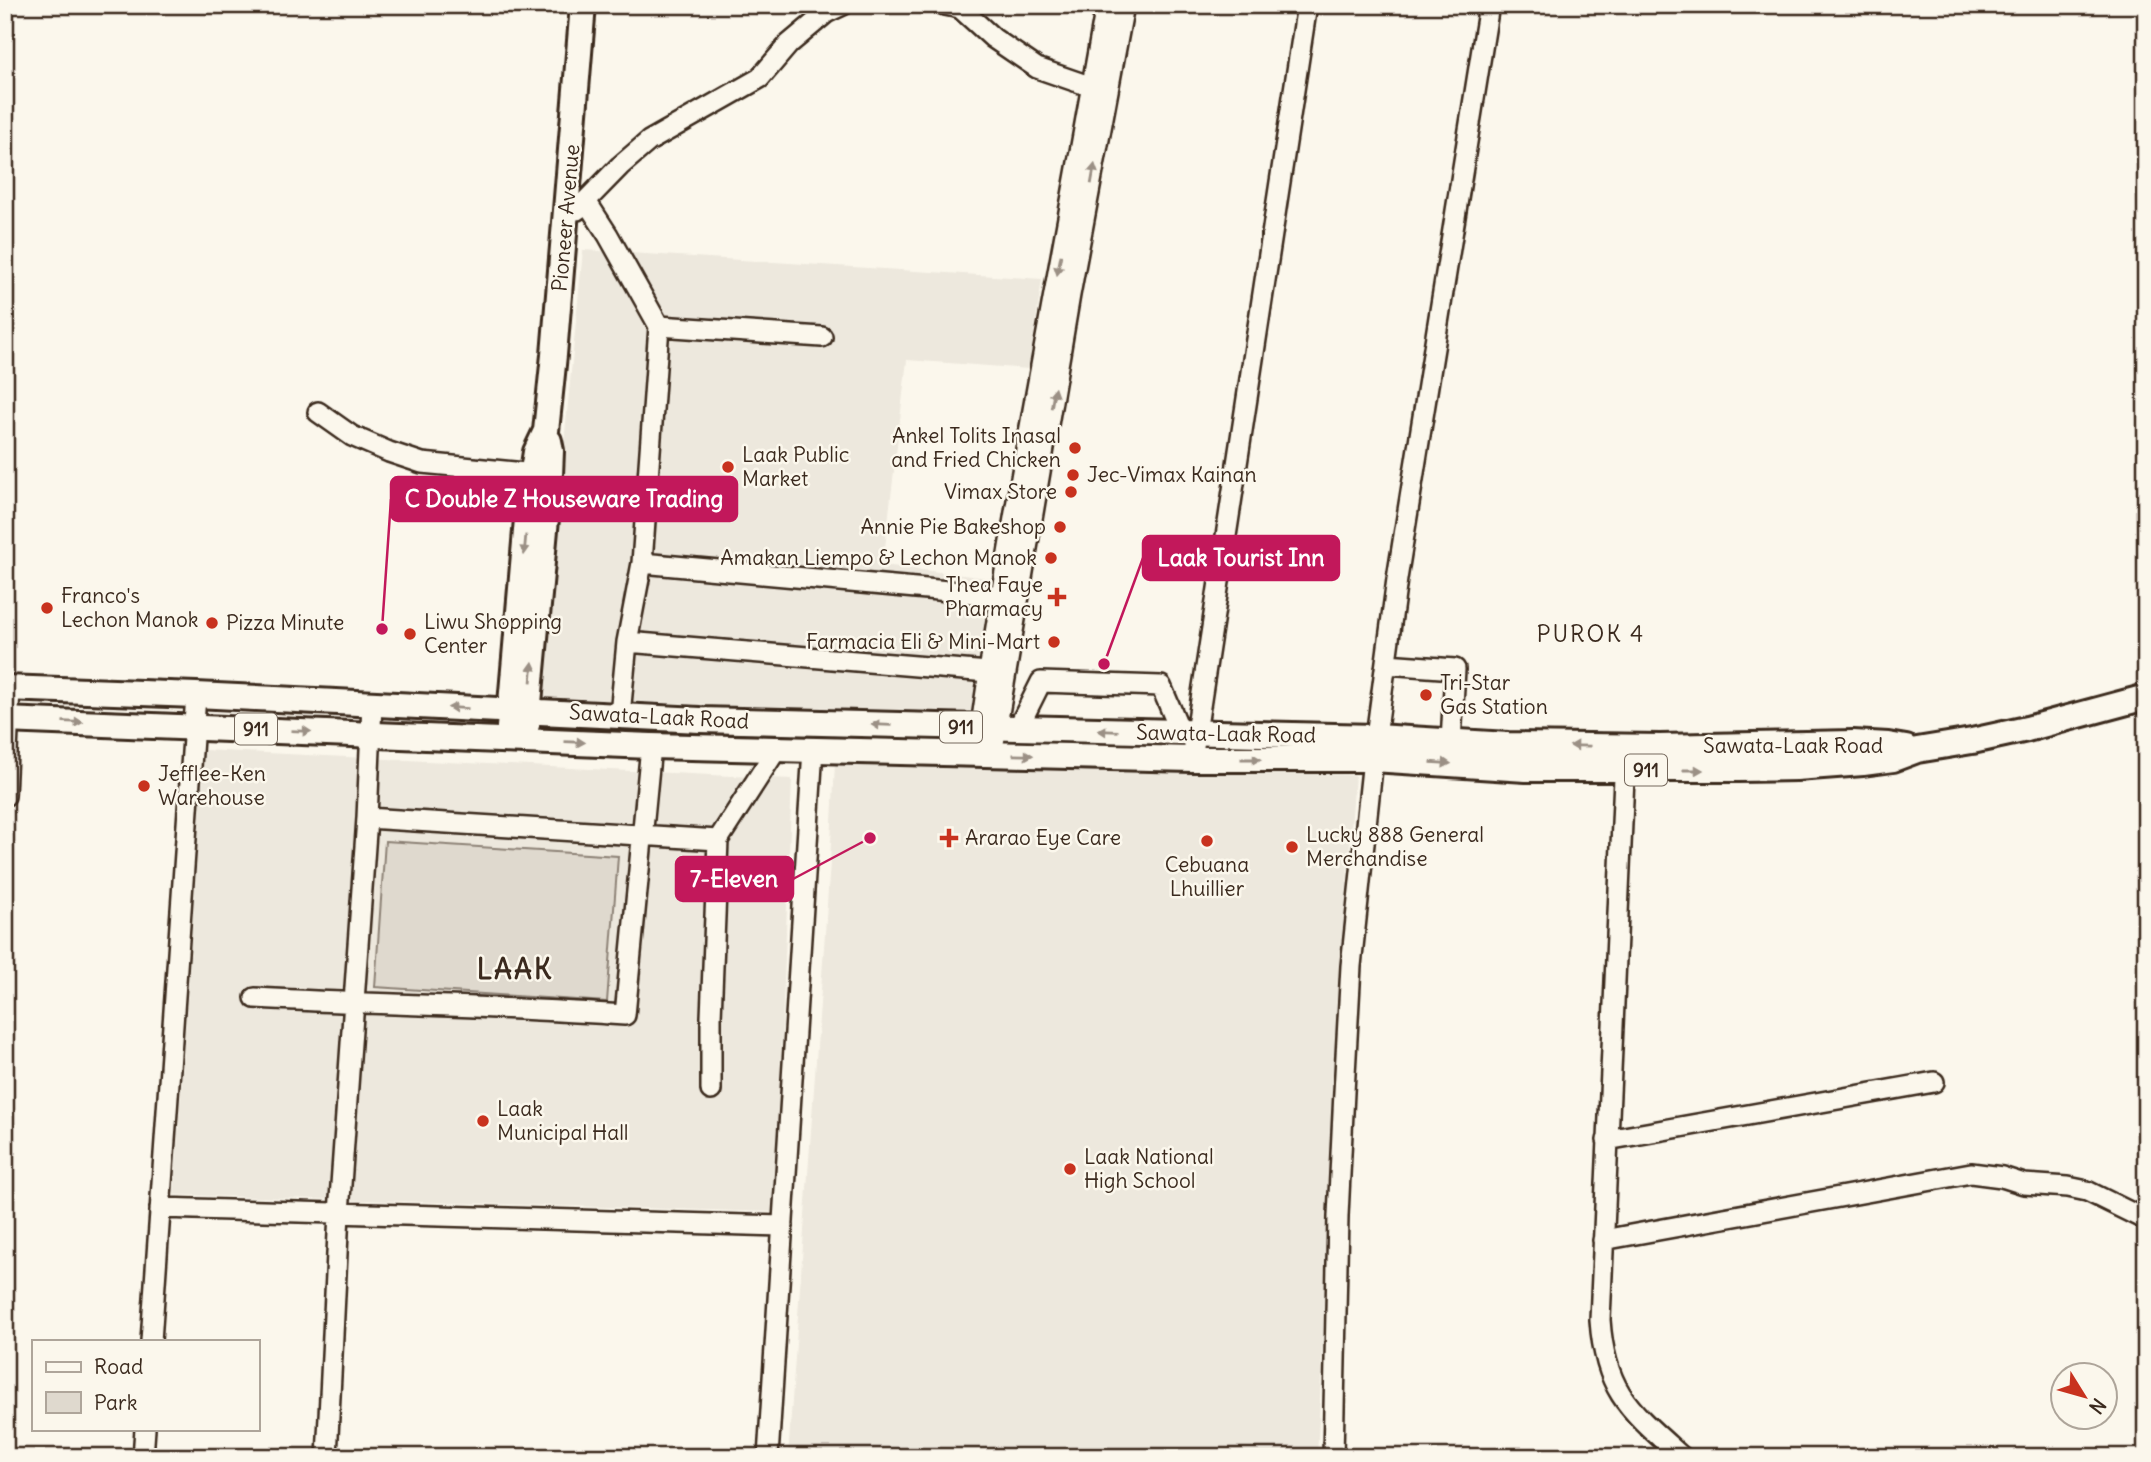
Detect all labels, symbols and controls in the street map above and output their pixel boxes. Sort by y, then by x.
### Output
street label: Pioneer Avenue [546,143,585,293]
one-way arrow [1088,163,1099,185]
one-way arrow [1053,254,1064,276]
one-way arrow [1048,387,1059,409]
place label: Ankel Tolits Inasal and Fried Chicken [891,422,1061,473]
marker: Ankel Tolits Inasal and Fried Chicken [1067,440,1083,456]
place label: Laak Public Market [742,441,849,492]
marker: Laak Public Market [720,459,736,475]
place label: Jec-Vimax Kainan [1087,461,1257,488]
marker: Jec-Vimax Kainan [1065,467,1081,483]
callout: C Double Z Houseware Trading [391,477,737,521]
place label: Vimax Store [944,478,1057,505]
text: C Double Z Houseware Trading [405,484,723,513]
marker: Vimax Store [1063,484,1079,500]
place label: Annie Pie Bakeshop [860,513,1046,540]
marker: Annie Pie Bakeshop [1052,519,1068,535]
one-way arrow [519,534,530,556]
callout: Laak Tourist Inn [1143,536,1339,580]
text: Laak Tourist Inn [1157,543,1325,572]
place label: Amakan Liempo & Lechon Manok [720,544,1037,571]
marker: Amakan Liempo & Lechon Manok [1043,550,1059,566]
place label: Thea Faye Pharmacy [945,571,1043,622]
place label: Franco's Lechon Manok [61,582,198,633]
marker: Thea Faye Pharmacy [1049,589,1065,605]
marker: Franco's Lechon Manok [39,600,55,616]
place label: Liwu Shopping Center [424,608,562,659]
place label: Pizza Minute [226,609,344,636]
marker: Pizza Minute [204,615,220,631]
district label: PUROK 4 [1537,619,1645,648]
marker: Liwu Shopping Center [402,626,418,642]
place label: Farmacia Eli & Mini-Mart [806,628,1040,655]
marker: Farmacia Eli & Mini-Mart [1046,634,1062,650]
one-way arrow [527,661,538,683]
place label: Tri-Star Gas Station [1440,669,1548,720]
marker: Tri-Star Gas Station [1418,687,1434,703]
street label: Sawata-Laak Road [568,698,750,735]
one-way arrow [446,703,468,714]
road number: 911 [940,712,982,742]
road number: 911 [235,714,277,744]
one-way arrow [63,717,85,728]
street label: Sawata-Laak Road [1136,718,1316,749]
one-way arrow [869,719,891,730]
one-way arrow [290,725,312,736]
one-way arrow [1097,725,1119,737]
street label: Sawata-Laak Road [1703,732,1883,759]
one-way arrow [565,737,587,748]
one-way arrow [1569,740,1591,752]
one-way arrow [1012,750,1034,761]
one-way arrow [1240,753,1262,765]
road number: 911 [1625,754,1667,786]
one-way arrow [1430,758,1452,769]
place label: Jefflee-Ken Warehouse [158,760,266,811]
one-way arrow [1682,764,1704,775]
marker: Jefflee-Ken Warehouse [136,778,152,794]
place label: Lucky 888 General Merchandise [1306,821,1484,872]
place label: Ararao Eye Care [965,824,1121,851]
marker: Ararao Eye Care [939,828,959,848]
marker: Cebuana Lhuillier [1199,833,1215,849]
marker: Lucky 888 General Merchandise [1284,839,1300,855]
place label: Cebuana Lhuillier [1165,851,1249,902]
callout: 7-Eleven [676,857,793,901]
text: 7-Eleven [690,864,778,893]
district label: LAAK [477,951,553,987]
place label: Laak Municipal Hall [497,1095,629,1146]
marker: Laak Municipal Hall [475,1113,491,1129]
place label: Laak National High School [1084,1143,1214,1194]
marker: Laak National High School [1062,1161,1078,1177]
legend [32,1340,259,1430]
text: Road [94,1353,143,1380]
north arrow [2050,1360,2120,1430]
text: Park [94,1389,137,1416]
text: N [2084,1394,2111,1419]

